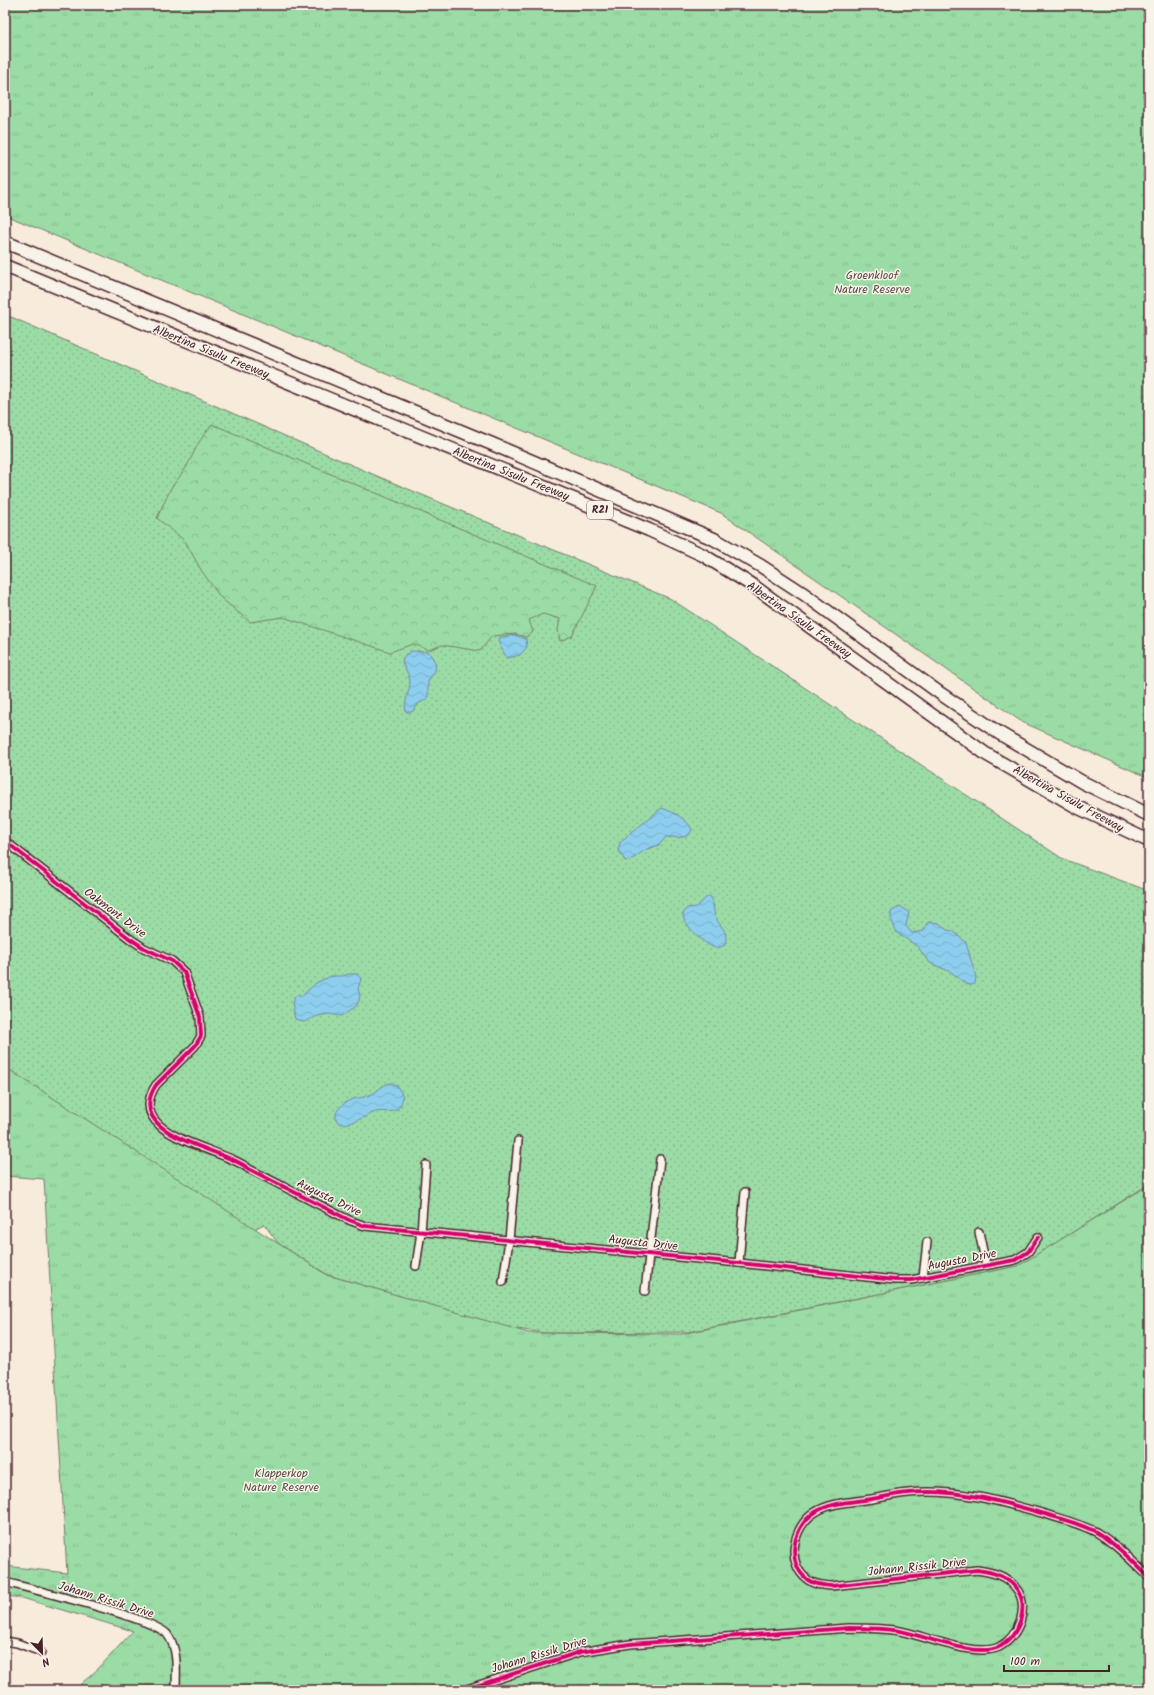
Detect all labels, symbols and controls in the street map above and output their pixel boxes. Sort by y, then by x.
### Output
park label: Groenkloof Nature Reserve [834,266,910,299]
street label: Albertina Sisulu Freeway [150,320,273,384]
street label: Albertina Sisulu Freeway [450,442,573,506]
road number: R21 [587,501,613,519]
street label: Albertina Sisulu Freeway [743,577,856,664]
street label: Albertina Sisulu Freeway [1009,761,1127,838]
street label: Oakmont Drive [80,883,151,943]
street label: Augusta Drive [293,1174,365,1222]
street label: Augusta Drive [607,1230,679,1256]
street label: Augusta Drive [926,1244,999,1276]
park label: Klapperkop Nature Reserve [243,1464,319,1497]
street label: Johann Rissik Drive [867,1552,968,1582]
street label: Johann Rissik Drive [56,1576,157,1624]
street label: Johann Rissik Drive [489,1631,590,1679]
north arrow [22,1633,62,1673]
scale bar [1004,1647,1109,1673]
text: N [39,1652,52,1671]
text: 100 m [1010,1652,1041,1671]

